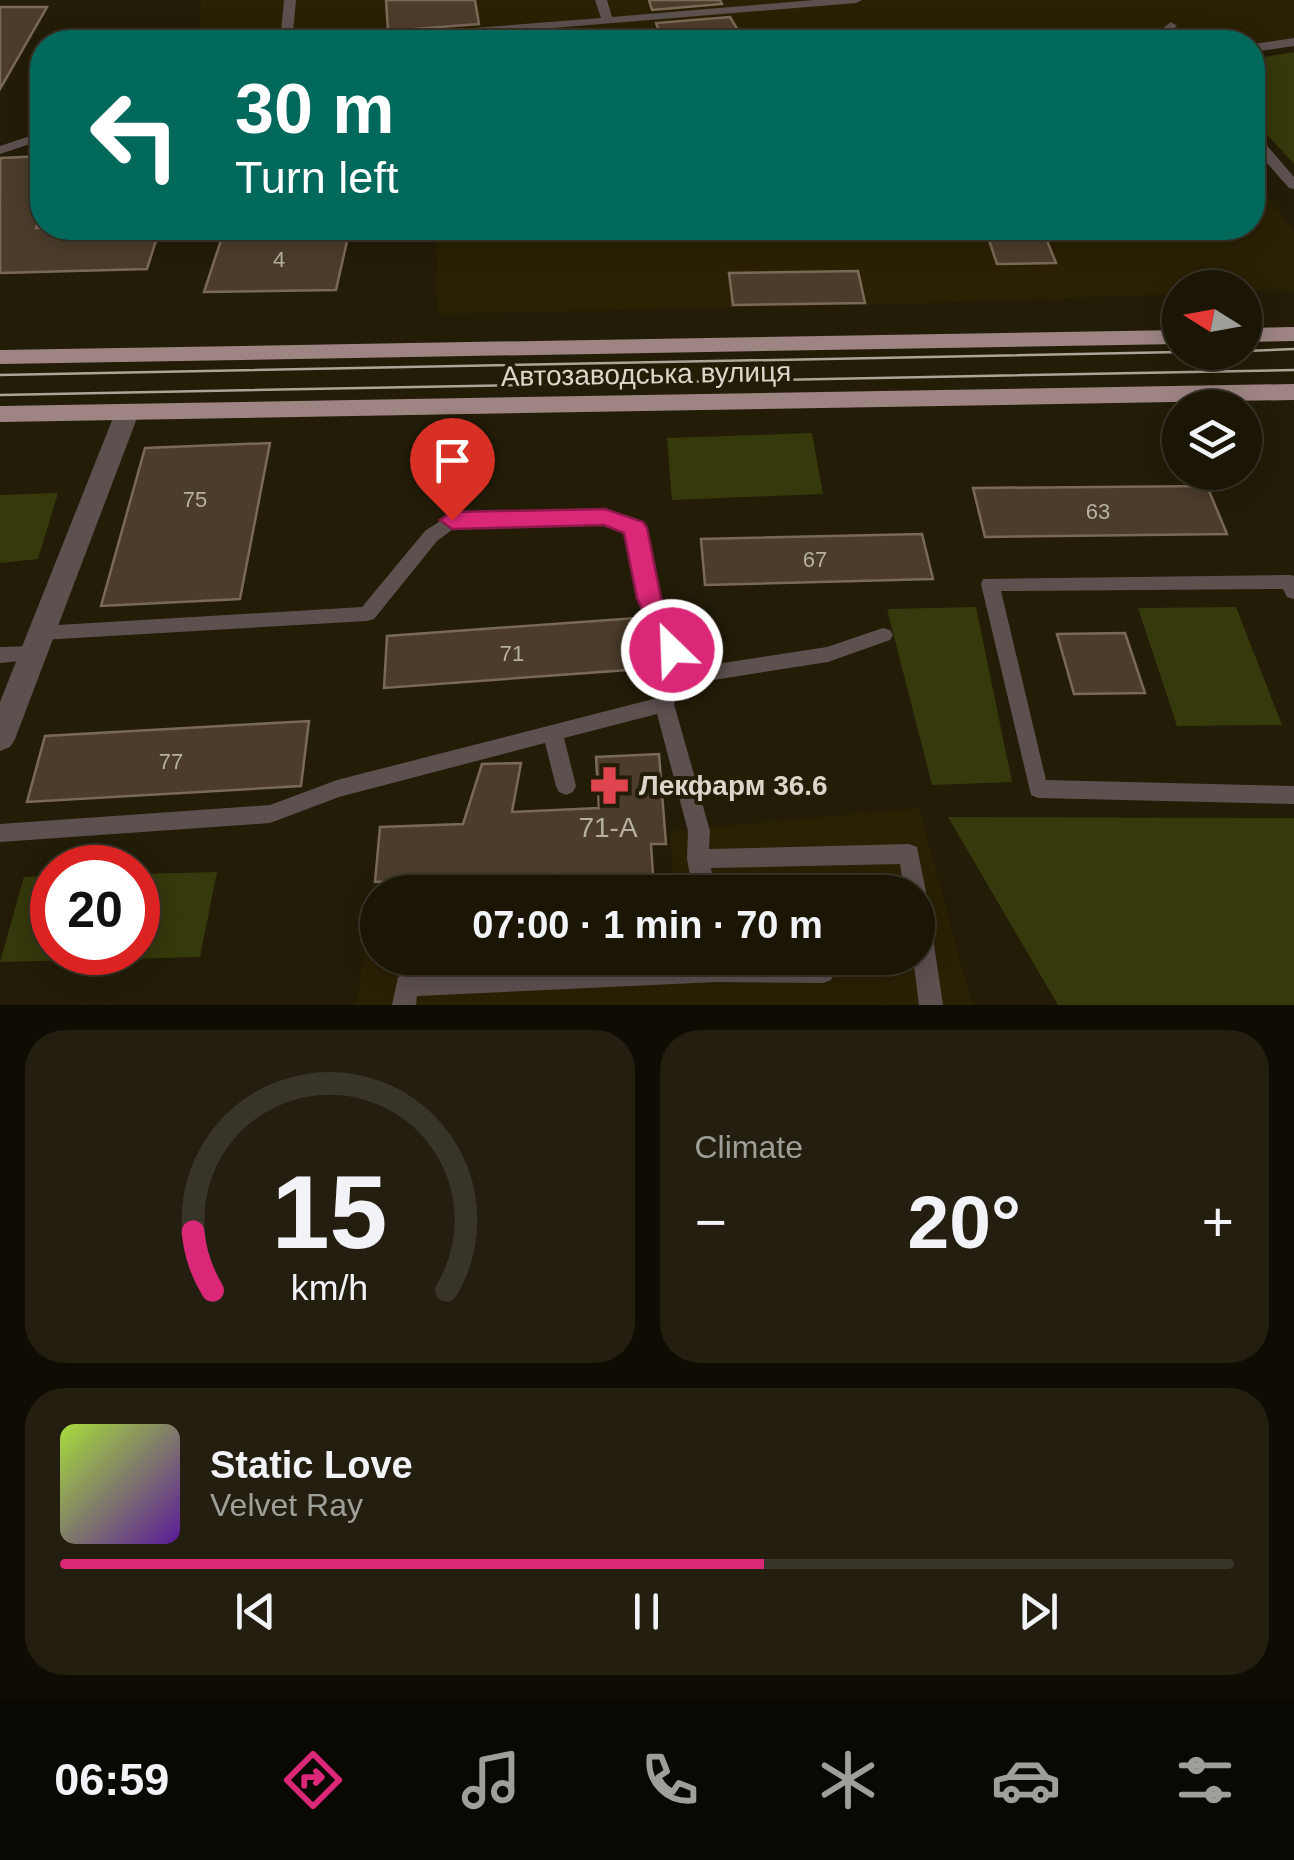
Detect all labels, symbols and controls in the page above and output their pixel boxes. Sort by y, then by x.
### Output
icon: left [70,70,200,200]
text: 30 m [235,70,395,148]
text: Turn left [235,152,398,203]
house number: 4 [273,247,285,272]
north arrow [1162,270,1262,370]
map controls [1162,270,1262,490]
street label: Автозаводська вулиця [500,356,792,392]
button: layers [1162,390,1262,490]
pin [410,418,495,521]
icon: arrive [425,433,480,488]
house number: 75 [183,487,207,512]
house number: 63 [1086,499,1110,524]
house number: 67 [803,547,827,572]
position arrow [620,598,724,702]
house number: 71 [500,641,524,666]
house number: 77 [159,749,183,774]
pharmacy icon: Лекфарм 36.6 [588,764,630,806]
place label: Лекфарм 36.6 [639,770,828,801]
house number: 71-А [578,812,638,843]
speed limit sign: 20 [30,845,160,975]
text: 07:00 · 1 min · 70 m [472,904,823,946]
text: Climate [695,1129,803,1165]
text: 15 [272,1154,388,1270]
text: 20° [908,1180,1021,1264]
text: − [695,1191,727,1253]
text: + [1202,1191,1234,1253]
text: km/h [291,1268,368,1308]
text: Static Love [210,1444,413,1486]
text: Velvet Ray [210,1487,363,1523]
icon: previous [228,1584,283,1639]
icon: pause [619,1584,674,1639]
icon: next [1011,1584,1066,1639]
icon: directions [278,1745,348,1815]
icon: music [456,1745,526,1815]
icon: phone [635,1745,705,1815]
icon: climate [813,1745,883,1815]
icon: car [991,1745,1061,1815]
icon: filters [1170,1745,1240,1815]
text: 06:59 [54,1754,169,1805]

